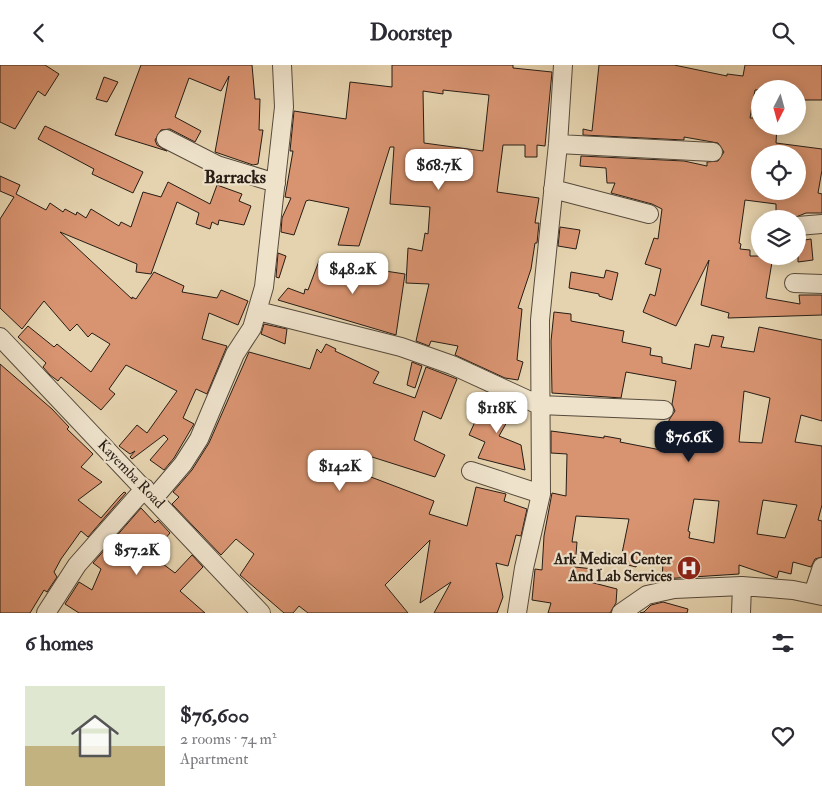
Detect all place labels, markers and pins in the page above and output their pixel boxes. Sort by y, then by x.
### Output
pin: $68.7K [398,149,480,191]
pin: $48.2K [312,253,394,295]
pin: $118K [462,391,532,434]
pin: $76.6K [648,421,730,463]
pin: $142K [305,449,375,492]
pin: $57.2K [96,533,178,576]
place label: Ark Medical Center And Lab Services [553,550,672,586]
hospital icon: Ark Medical Center And Lab Services [676,555,702,581]

